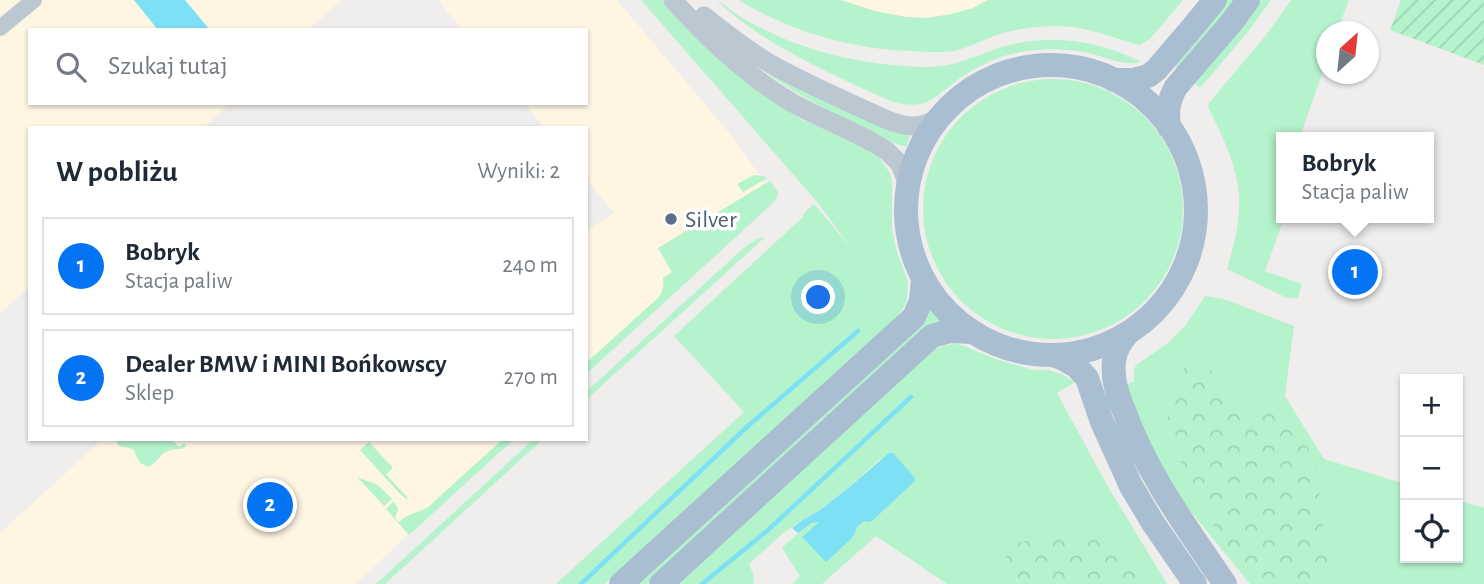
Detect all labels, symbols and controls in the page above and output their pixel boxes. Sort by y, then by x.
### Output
north arrow [1316,21,1379,84]
search box [28,28,588,105]
icon: search [52,48,90,86]
text: Szukaj tutaj [108,53,228,79]
popup [1276,132,1434,223]
text: Bobryk [1301,150,1376,176]
text: W pobliżu [56,157,178,187]
text: Wyniki: 2 [477,160,560,183]
text: Stacja paliw [1301,181,1409,204]
place label: Silver [685,208,737,232]
marker: Silver [663,211,679,227]
text: Bobryk [125,239,200,265]
pin: 1 [1332,246,1378,298]
text: 1 [77,254,85,277]
text: 240 m [502,254,558,277]
text: Stacja paliw [125,270,232,293]
your location [801,280,835,314]
text: Dealer BMW i MINI Bońkowscy [125,351,447,377]
text: 2 [76,366,86,389]
text: 270 m [504,366,558,389]
map controls [1400,374,1463,563]
button: + [1400,374,1463,437]
text: Sklep [125,382,174,405]
button: − [1400,437,1463,500]
pin: 2 [247,479,293,531]
button: locate [1400,500,1463,563]

